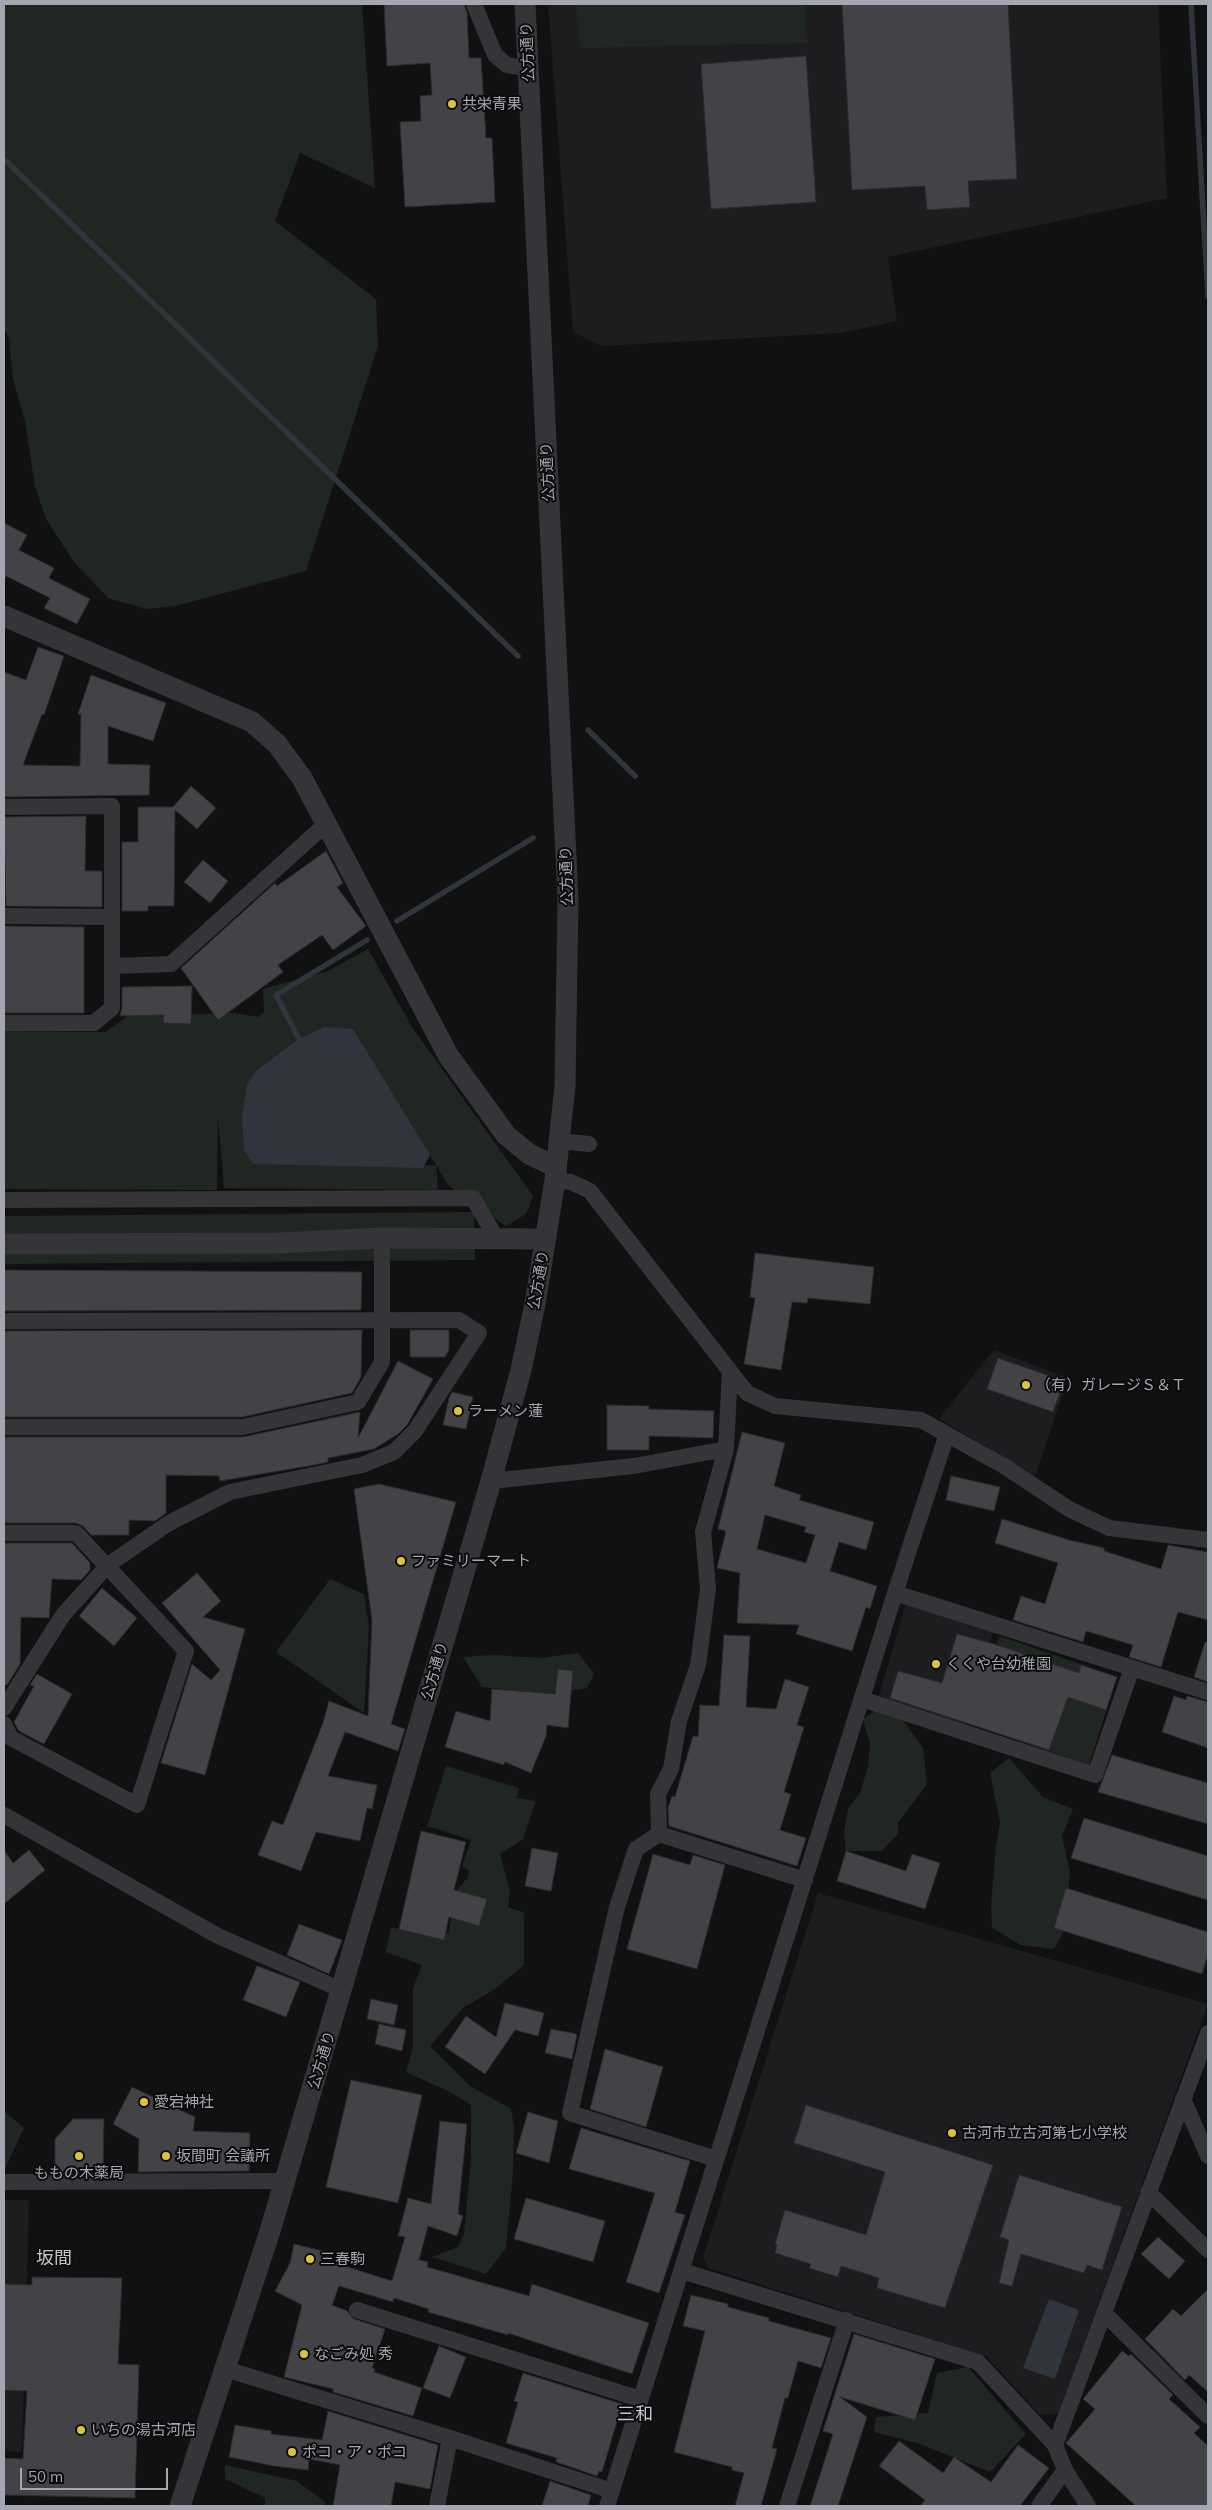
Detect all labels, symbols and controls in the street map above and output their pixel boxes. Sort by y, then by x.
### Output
street label: 公方通り [517,22,539,82]
place label: 共栄青果 [462,95,522,113]
marker: 共栄青果 [446,98,458,110]
street label: 公方通り [537,442,559,502]
street label: 公方通り [557,846,577,906]
street label: 公方通り [525,1249,553,1311]
place label: （有）ガレージＳ＆Ｔ [1036,1376,1186,1394]
marker: （有）ガレージＳ＆Ｔ [1020,1379,1032,1391]
place label: ラーメン蓮 [468,1402,543,1420]
marker: ラーメン蓮 [452,1405,464,1417]
place label: ファミリーマート [411,1552,531,1570]
marker: ファミリーマート [395,1555,407,1567]
street label: 公方通り [418,1640,452,1702]
place label: くくや台幼稚園 [946,1655,1051,1673]
marker: くくや台幼稚園 [930,1658,942,1670]
street label: 公方通り [305,2029,339,2091]
place label: 愛宕神社 [154,2093,214,2111]
marker: 愛宕神社 [138,2096,150,2108]
place label: 古河市立古河第七小学校 [962,2124,1127,2142]
marker: 古河市立古河第七小学校 [946,2127,958,2139]
place label: 坂間町 会議所 [176,2147,270,2165]
marker: ももの木薬局 [73,2150,85,2162]
marker: 坂間町 会議所 [160,2150,172,2162]
place label: ももの木薬局 [34,2164,124,2182]
district label: 坂間 [36,2248,72,2270]
place label: 三春駒 [320,2250,365,2268]
marker: 三春駒 [304,2253,316,2265]
place label: なごみ処 秀 [314,2345,393,2363]
marker: なごみ処 秀 [298,2348,310,2360]
district label: 三和 [617,2404,653,2426]
place label: いちの湯古河店 [91,2421,196,2439]
marker: いちの湯古河店 [75,2424,87,2436]
place label: ポコ・ア・ポコ [302,2443,407,2461]
marker: ポコ・ア・ポコ [286,2446,298,2458]
scale bar [22,2458,170,2490]
text: 50 m [28,2467,63,2486]

